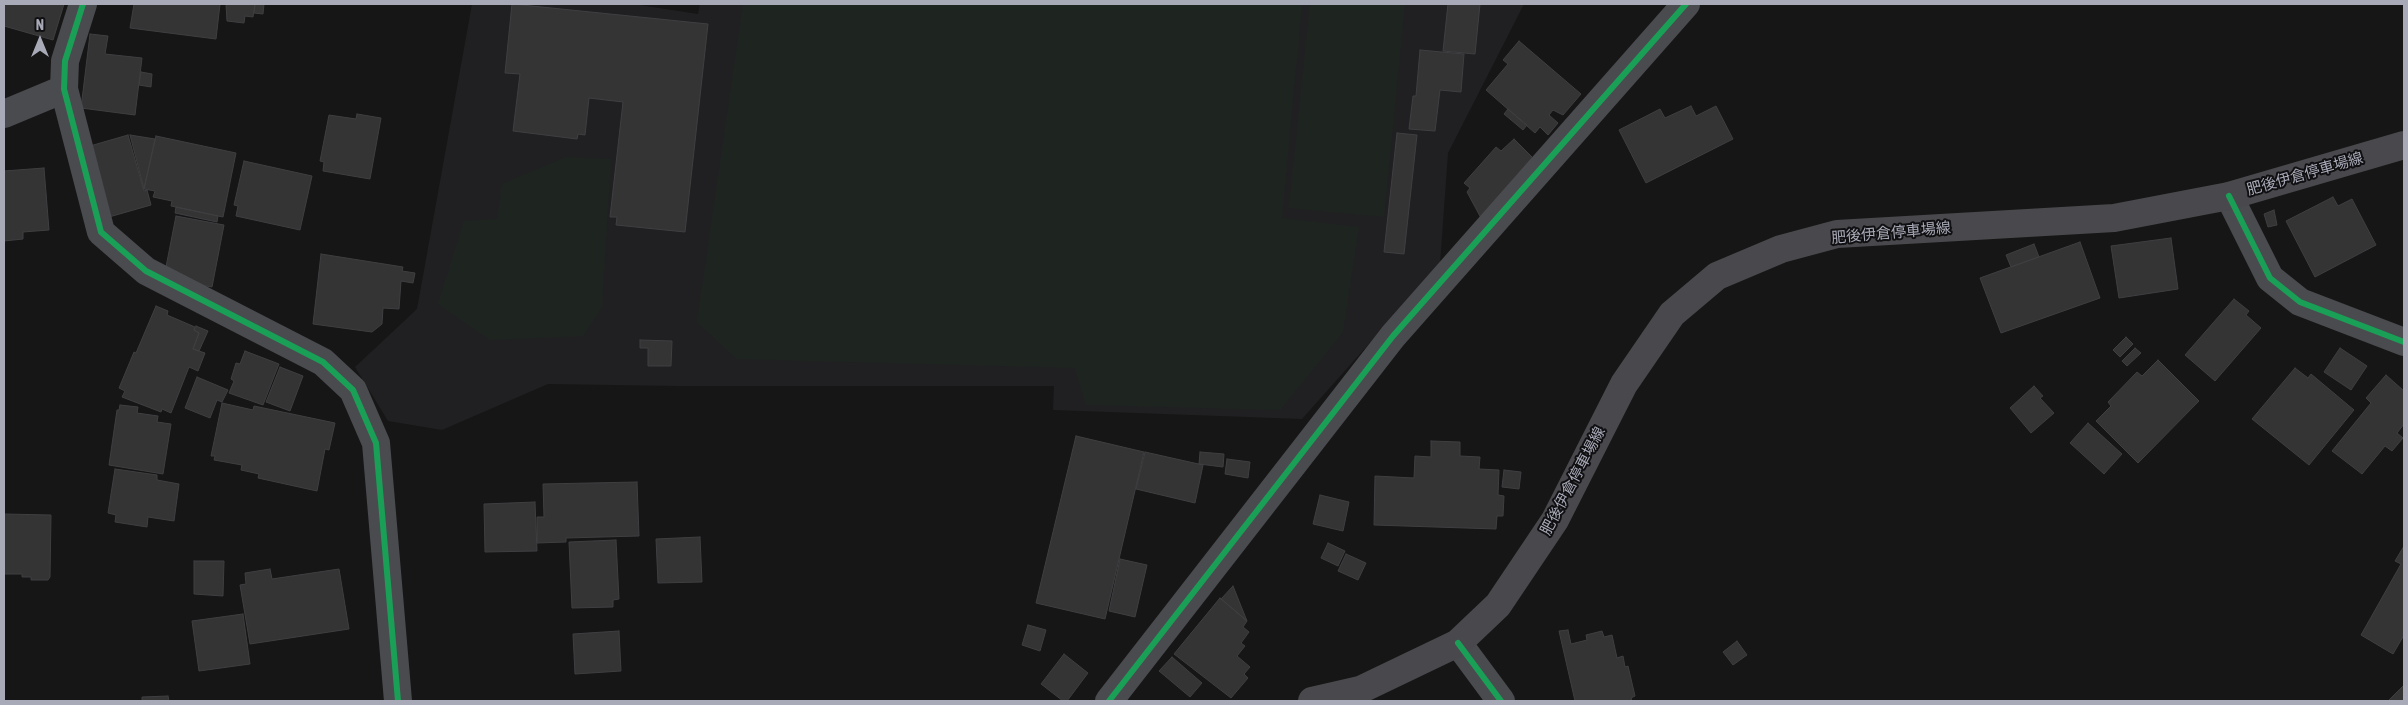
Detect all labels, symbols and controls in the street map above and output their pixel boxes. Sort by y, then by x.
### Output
north arrow [15,15,65,65]
text: N [36,17,44,33]
street label: 肥後伊倉停車場線 [2245,149,2365,199]
street label: 肥後伊倉停車場線 [1830,219,1952,247]
street label: 肥後伊倉停車場線 [1537,424,1609,538]

